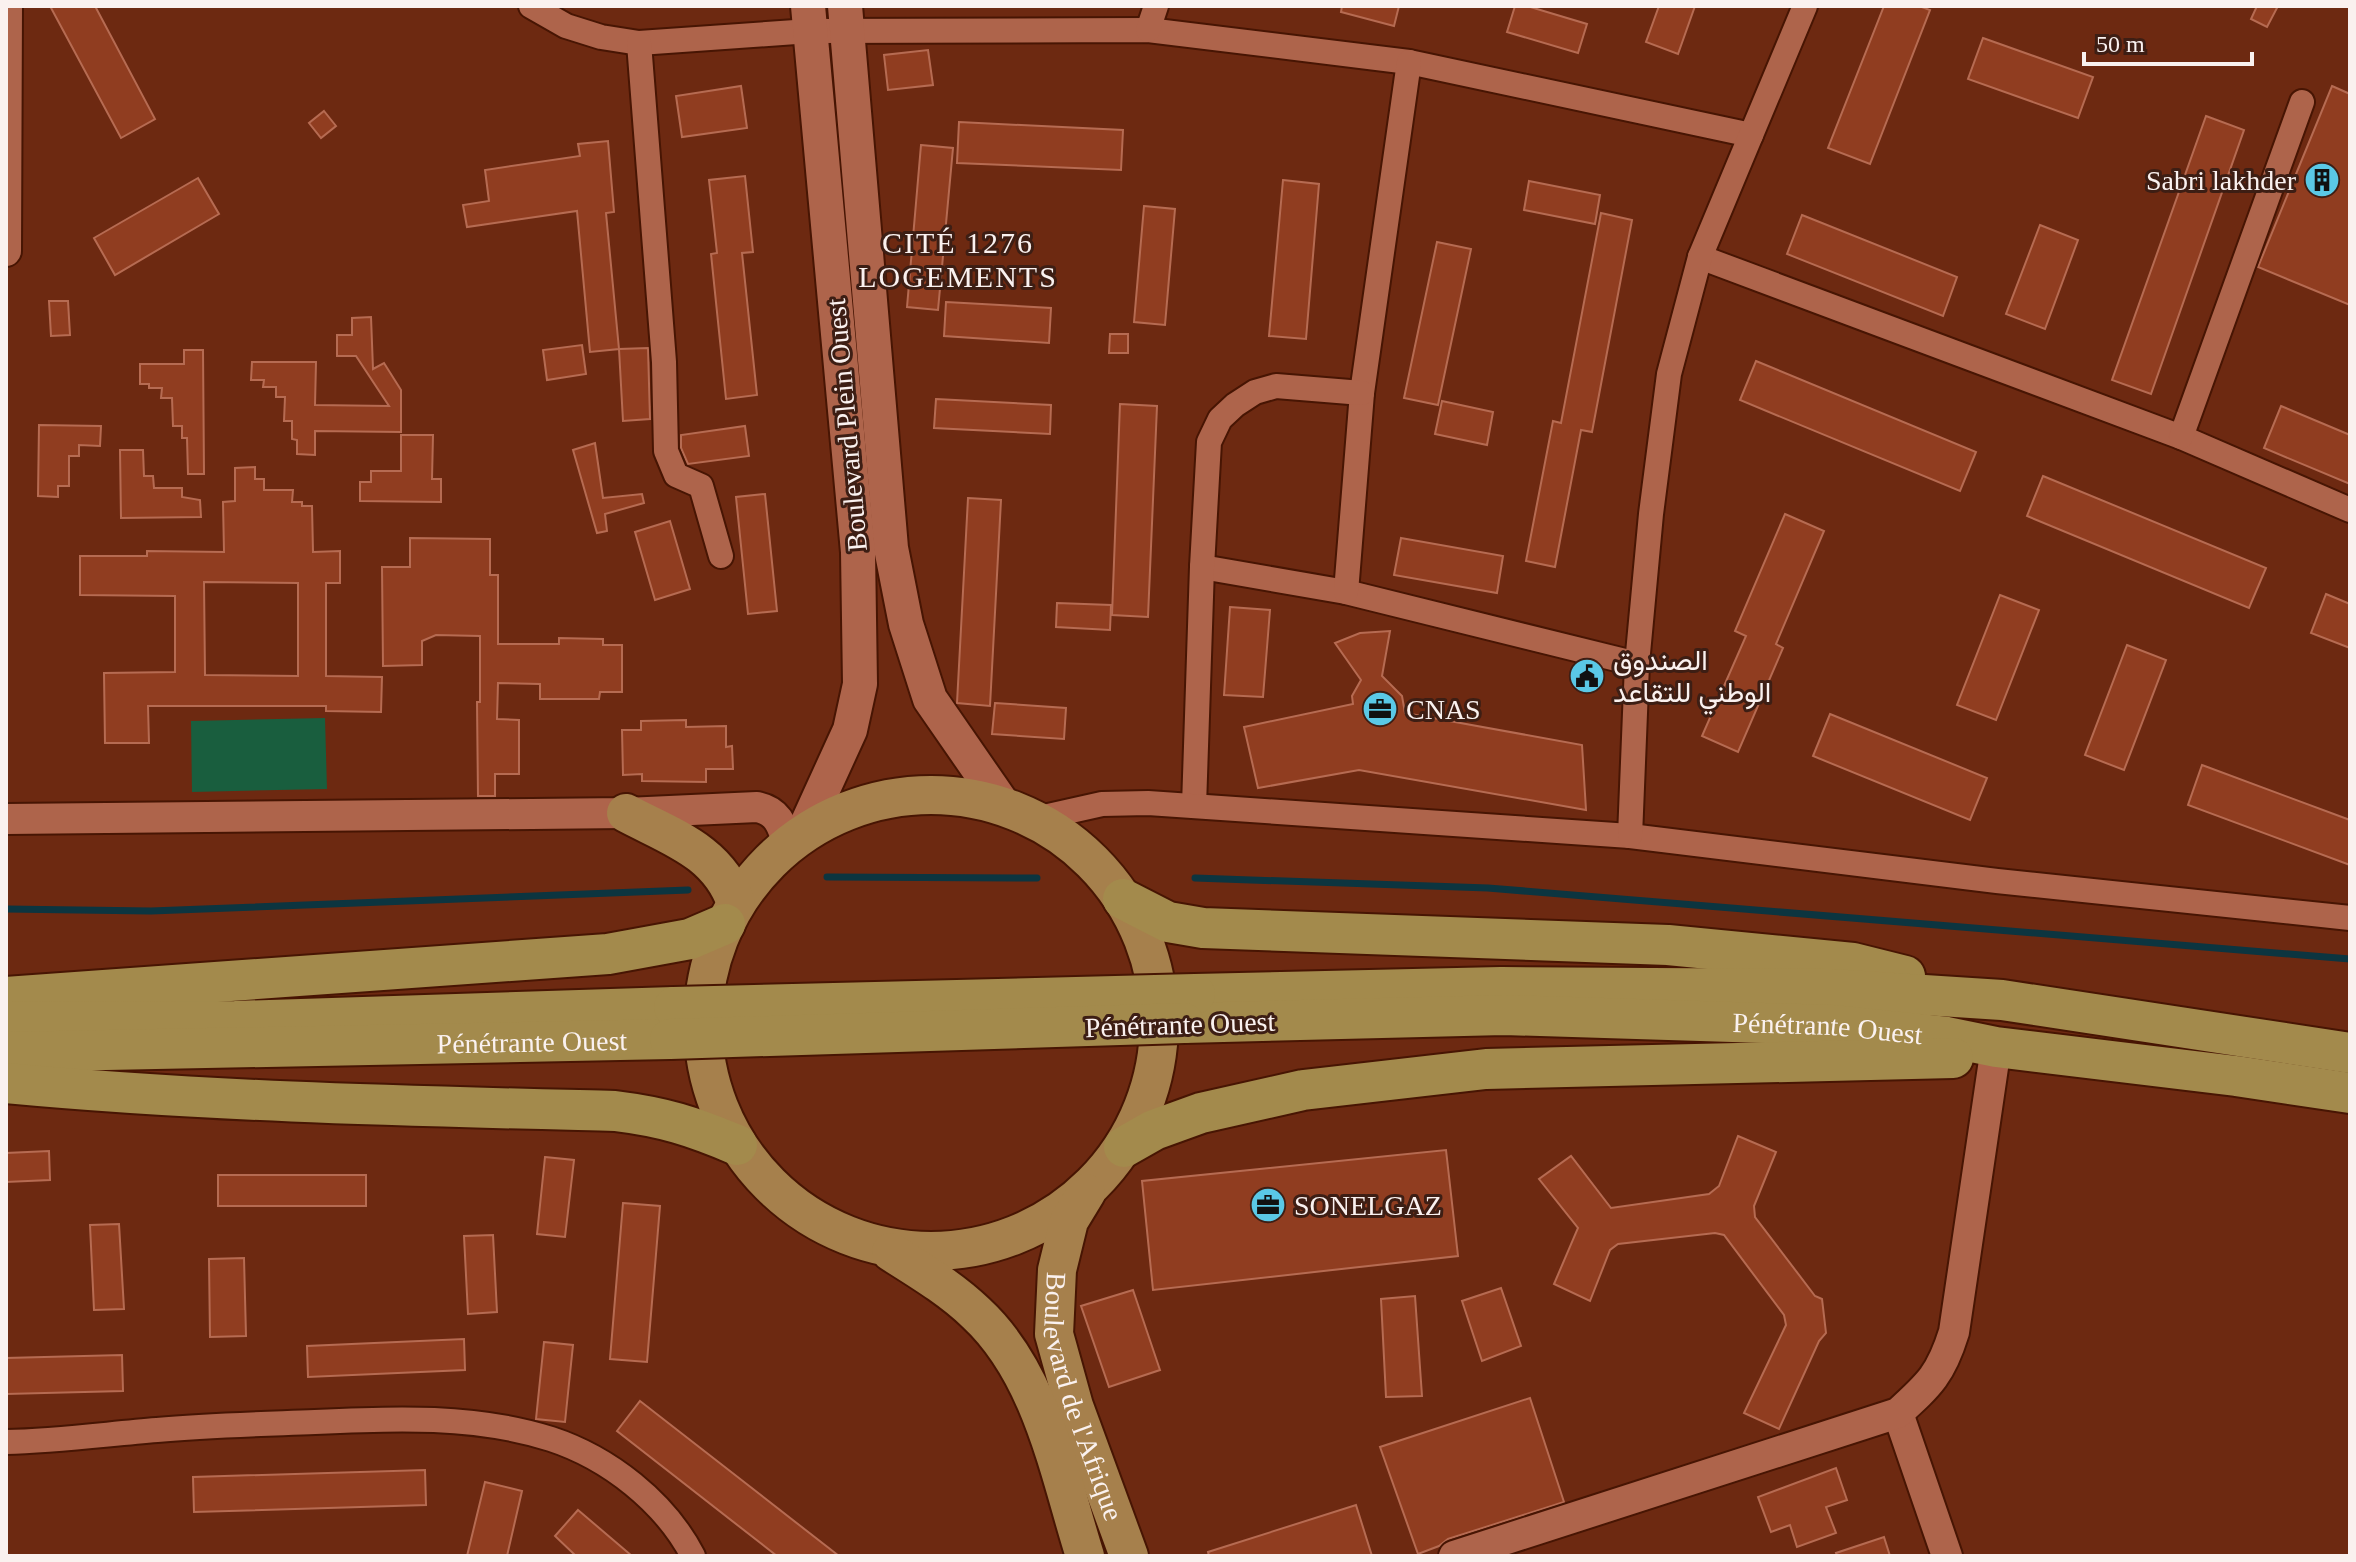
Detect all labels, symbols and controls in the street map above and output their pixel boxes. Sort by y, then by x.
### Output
scale bar [2084,16,2252,66]
text: 50 m [2096,31,2145,57]
building icon: Sabri lakhder [2303,161,2341,199]
place label: Sabri lakhder [2146,165,2297,196]
district label: CITÉ 1276 LOGEMENTS [858,226,1058,293]
street label: Boulevard Plein Ouest [820,297,873,553]
place label: الصندوق الوطني للتقاعد [1613,645,1771,715]
public building icon: الصندوق الوطني للتقاعد [1568,657,1606,695]
office icon: CNAS [1361,690,1399,728]
place label: CNAS [1406,694,1481,725]
street label: Pénétrante Ouest [1084,1006,1276,1043]
street label: Pénétrante Ouest [1732,1007,1924,1050]
street label: Pénétrante Ouest [436,1025,628,1060]
office icon: SONELGAZ [1249,1186,1287,1224]
place label: SONELGAZ [1294,1190,1442,1221]
street label: Boulevard de l'Afrique [1038,1272,1130,1525]

